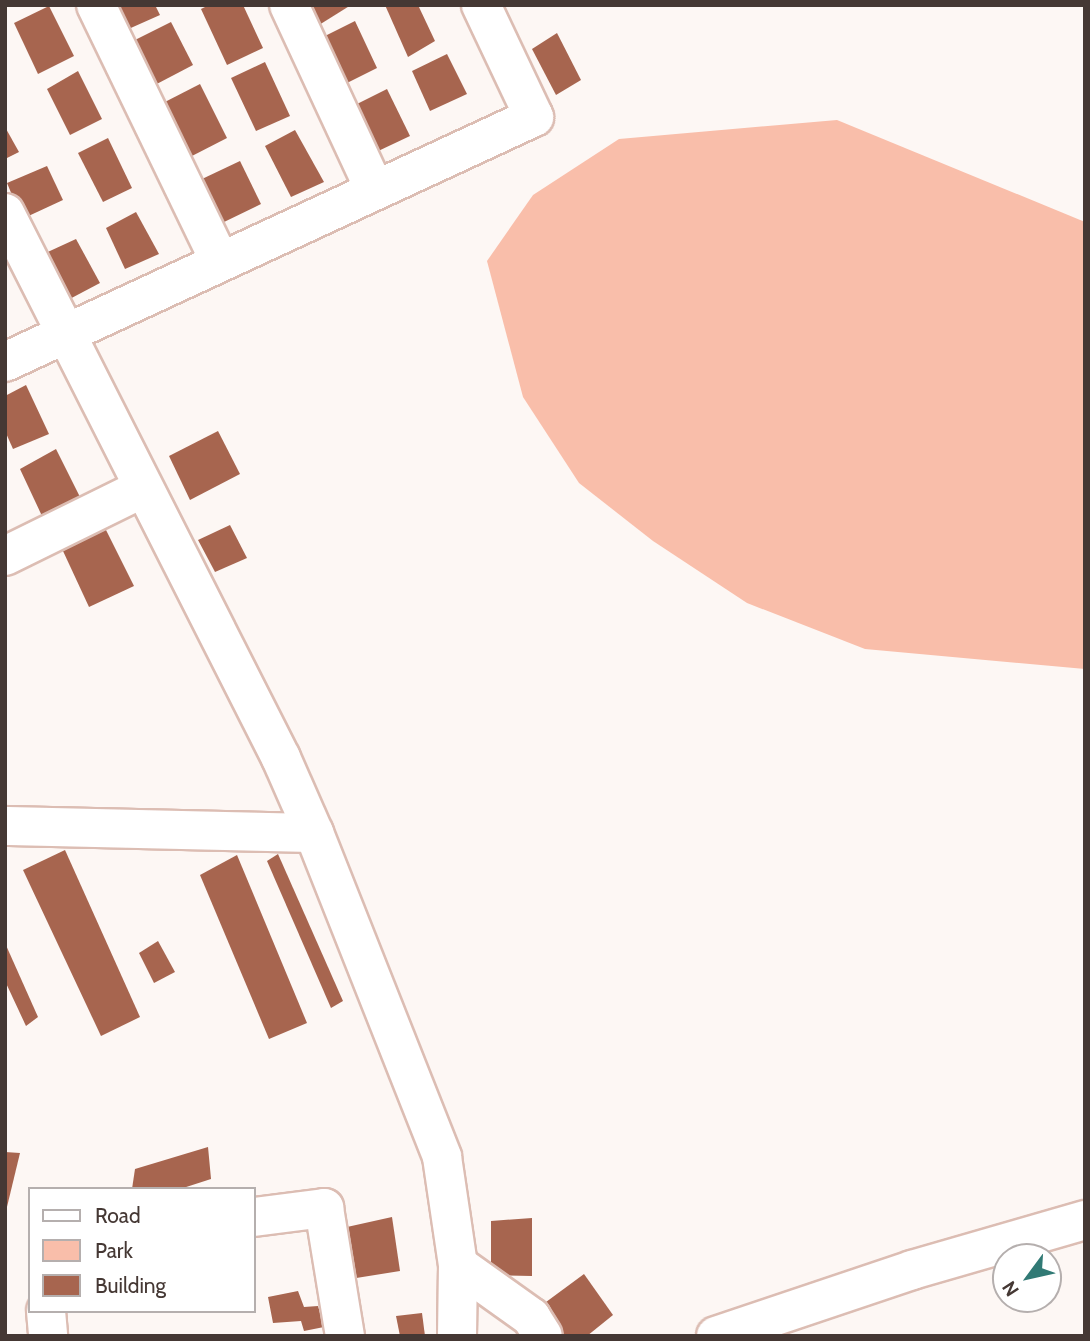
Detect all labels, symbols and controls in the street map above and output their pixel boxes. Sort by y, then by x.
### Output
legend [28,1187,256,1313]
text: Road [95,1203,141,1228]
text: Park [95,1238,133,1263]
north arrow [992,1243,1062,1313]
text: Building [95,1273,166,1298]
text: N [997,1277,1024,1301]

